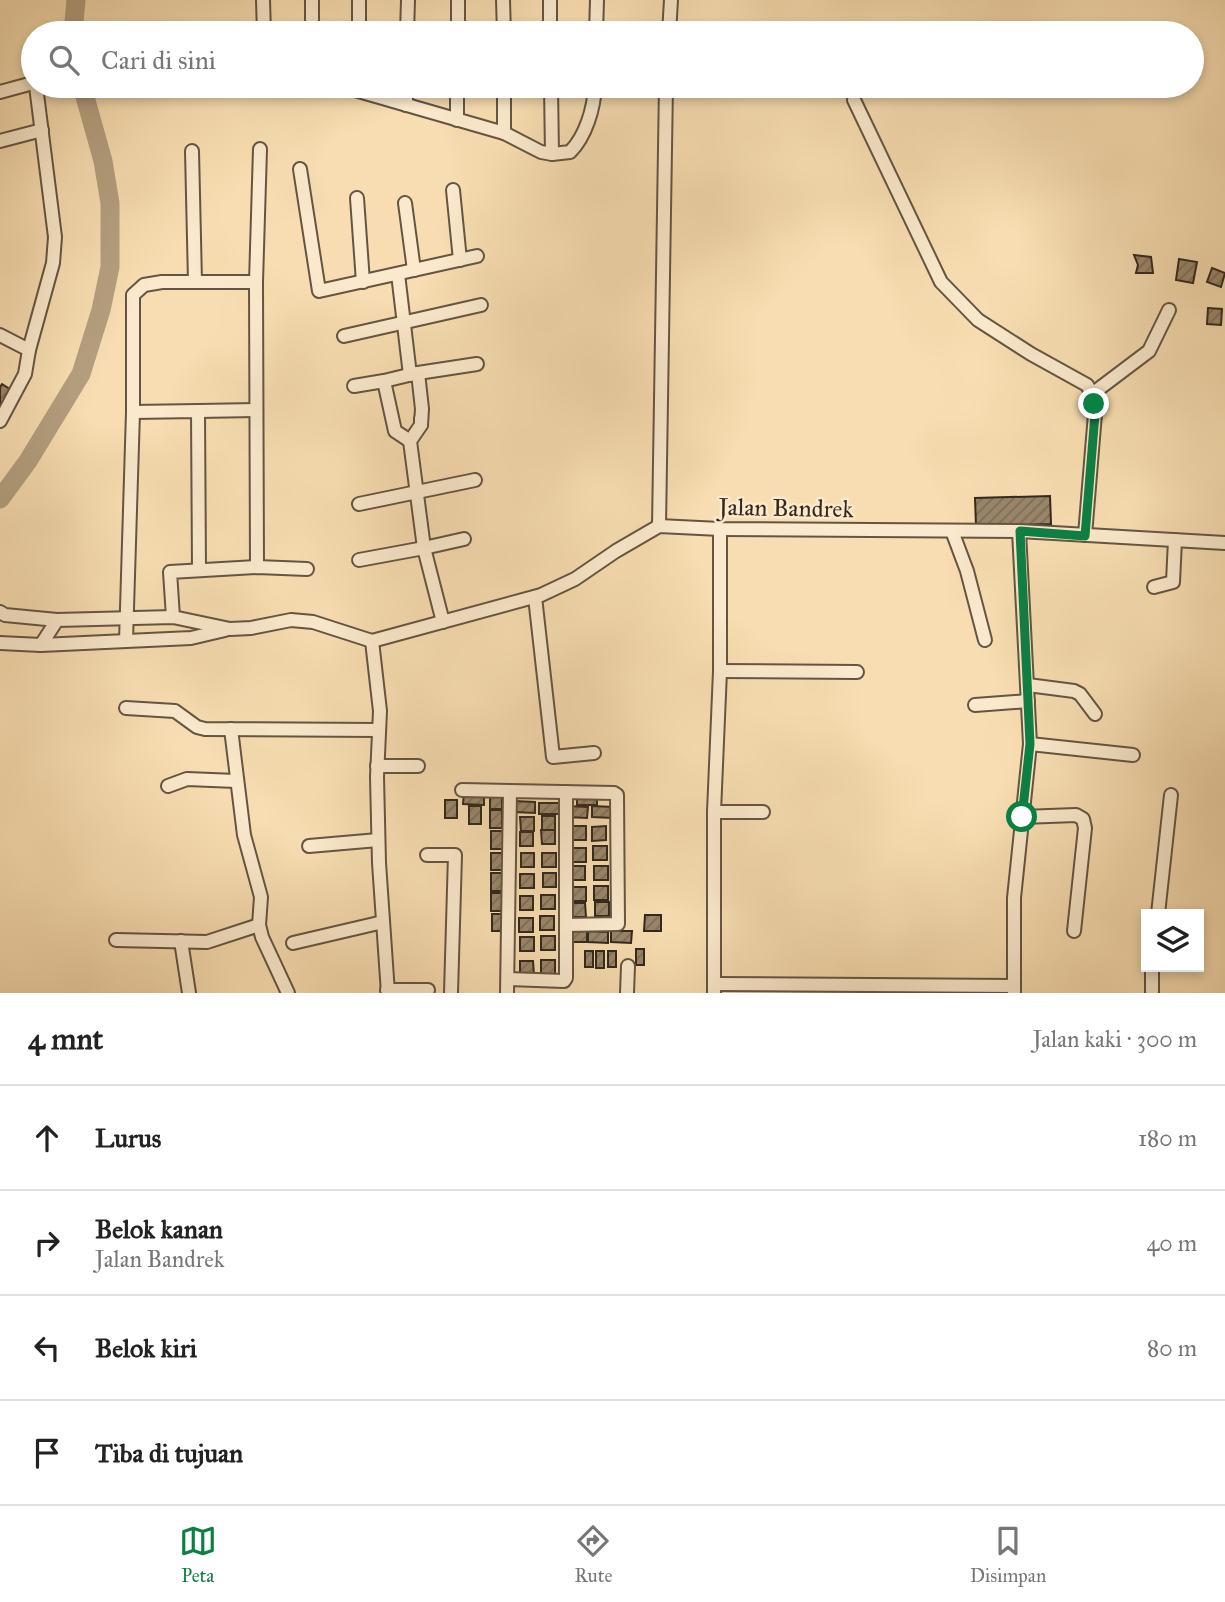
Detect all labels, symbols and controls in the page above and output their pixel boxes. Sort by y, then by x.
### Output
search box [21,21,1204,98]
icon: search [45,41,83,79]
text: Cari di sini [101,44,216,76]
route end [1078,388,1109,419]
street label: Jalan Bandrek [715,492,855,524]
route start [1006,801,1037,832]
map controls [1141,909,1204,972]
button: layers [1141,909,1204,972]
text: 4 mnt [28,1021,103,1057]
text: Jalan kaki · 300 m [1033,1025,1197,1053]
icon: ahead [28,1119,66,1157]
text: Lurus [95,1122,161,1154]
text: 180 m [1138,1124,1197,1152]
text: Belok kanan [95,1213,223,1245]
icon: right [28,1224,66,1262]
text: 40 m [1147,1229,1197,1257]
text: Jalan Bandrek [95,1245,224,1273]
icon: left [28,1329,66,1367]
text: Belok kiri [95,1332,197,1364]
text: 80 m [1147,1334,1197,1362]
icon: arrive [28,1434,66,1472]
text: Tiba di tujuan [95,1437,243,1469]
tab: Peta [179,1522,217,1587]
tab: Rute [574,1522,612,1587]
tab: Disimpan [970,1522,1046,1587]

